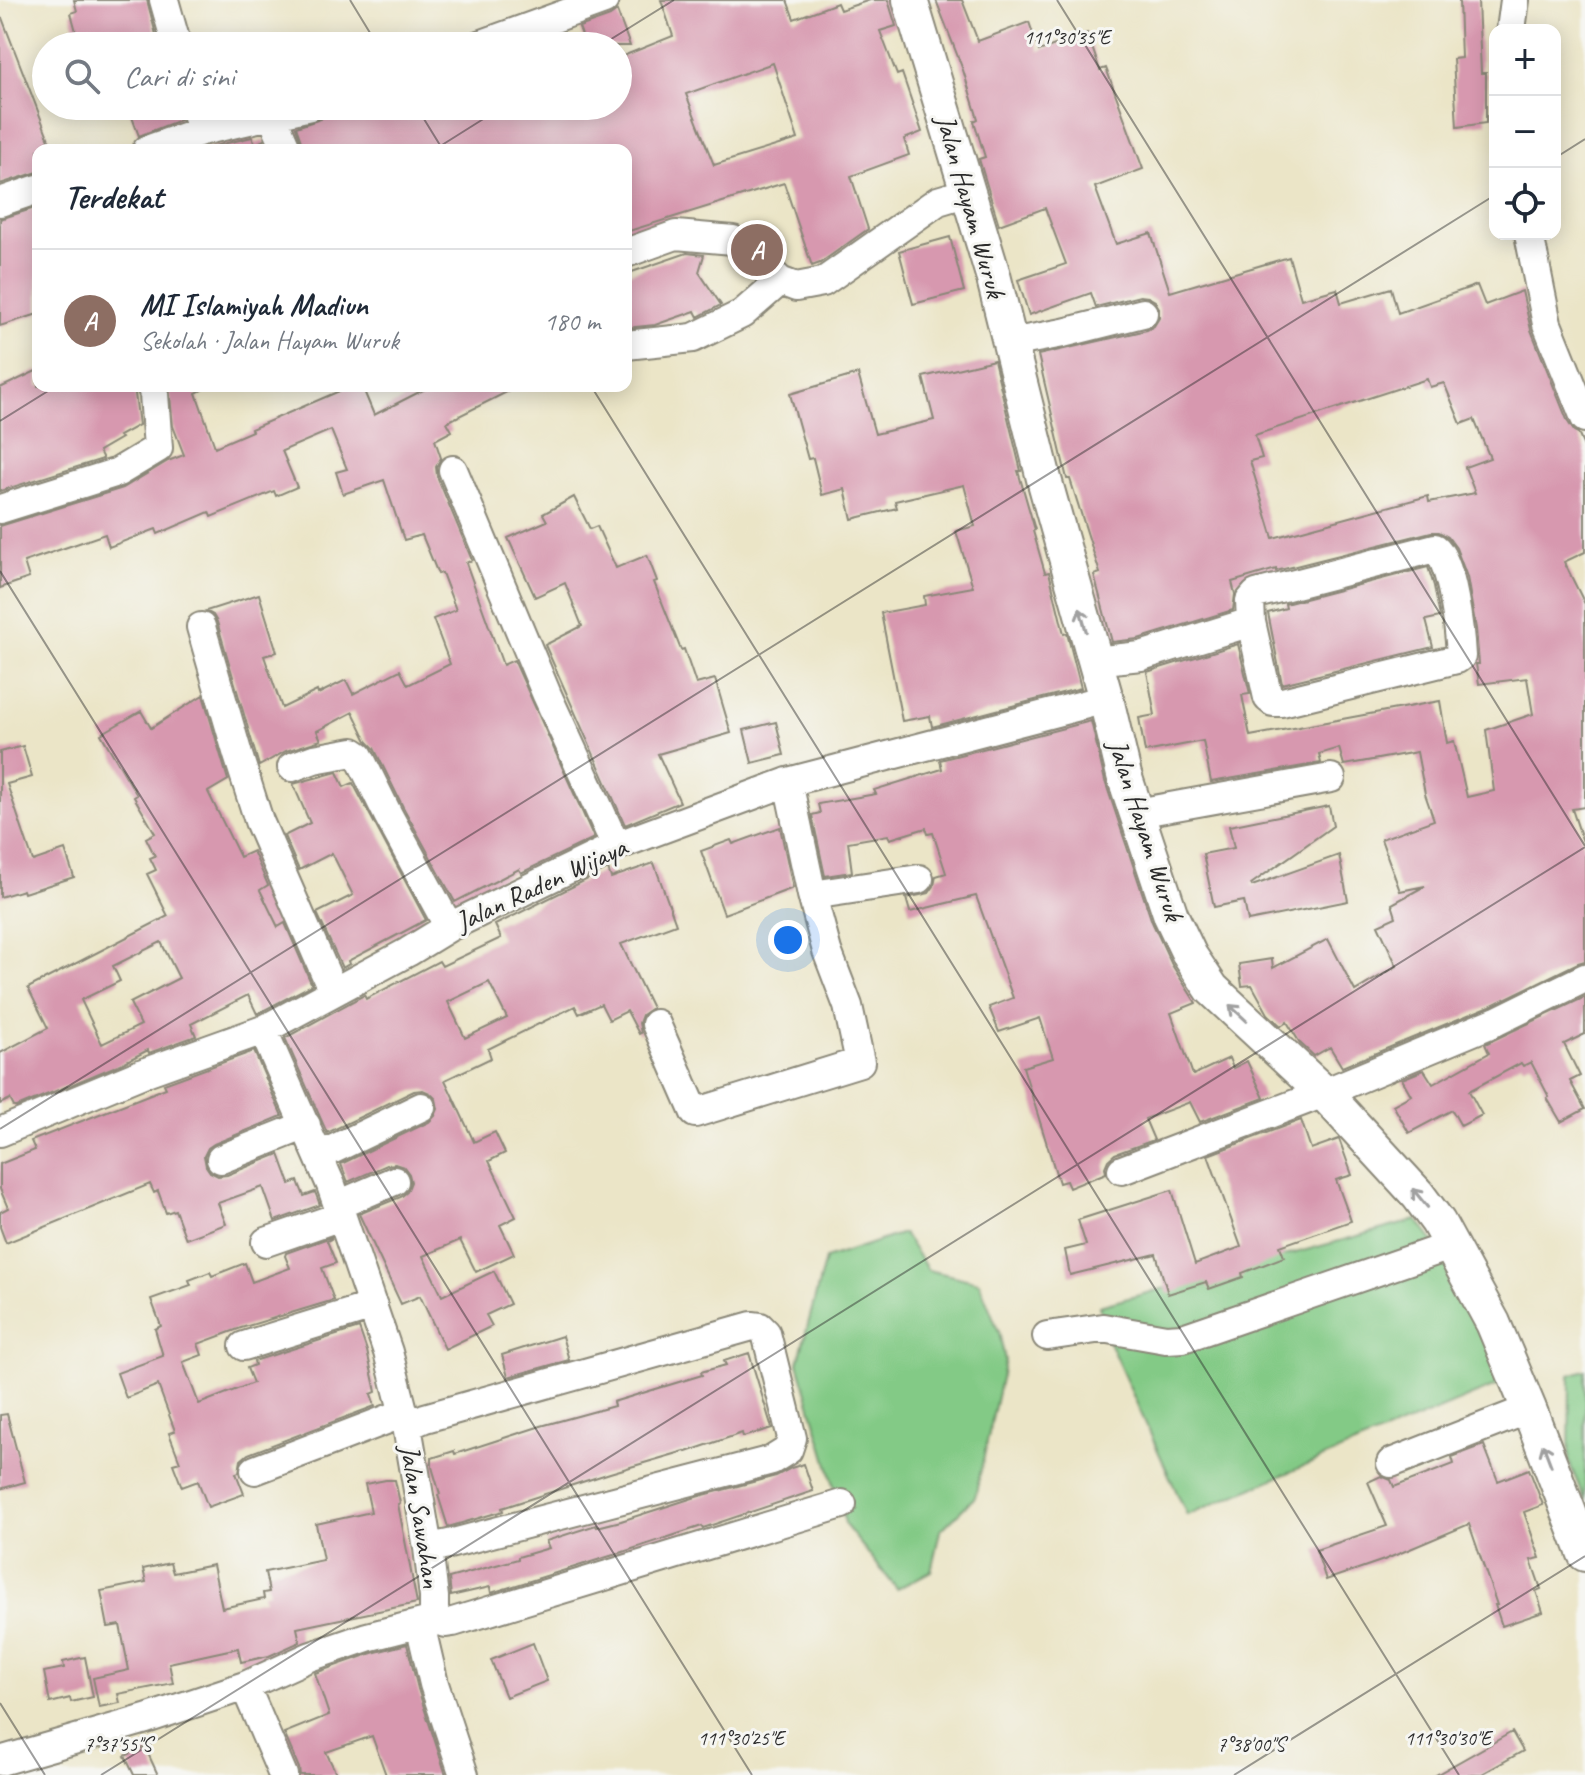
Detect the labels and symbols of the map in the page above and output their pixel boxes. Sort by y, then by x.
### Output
text: 111°30'35"E [1024,25,1113,50]
street label: Jalan Hayam Wuruk [928,109,1014,303]
pin: A [731,220,783,280]
one-way arrow [1075,607,1090,633]
street label: Jalan Hayam Wuruk [1100,733,1192,927]
street label: Jalan Raden Wijaya [448,828,634,940]
your location [768,920,808,960]
one-way arrow [1228,1004,1248,1022]
one-way arrow [1411,1188,1428,1209]
street label: Jalan Sawahan [392,1440,450,1590]
one-way arrow [1539,1443,1553,1468]
text: 111°30'25"E [698,1726,787,1751]
text: 111°30'30"E [1405,1726,1494,1751]
text: 7°37'55"S [84,1732,156,1757]
text: 7°38'00"S [1217,1732,1289,1757]

